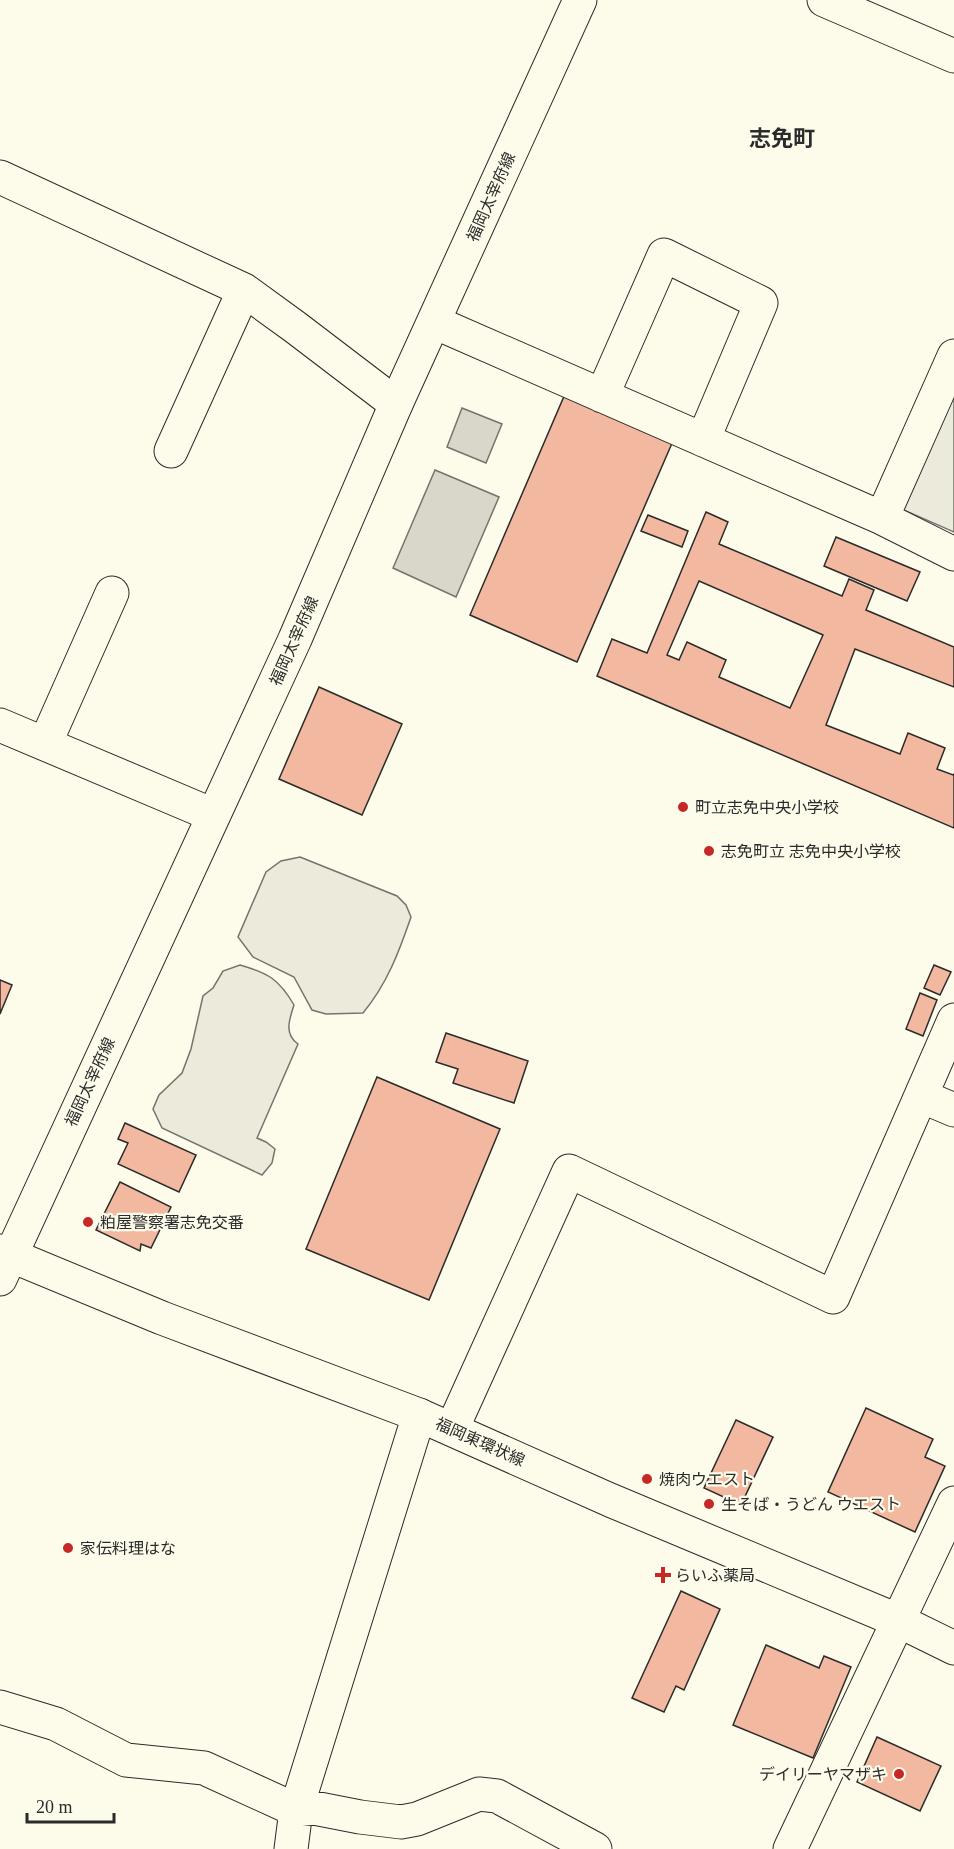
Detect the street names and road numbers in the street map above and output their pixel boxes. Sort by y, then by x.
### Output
street label: 福岡太宰府線 [464,150,518,244]
street label: 福岡太宰府線 [267,594,321,688]
street label: 福岡太宰府線 [62,1035,118,1129]
street label: 福岡東環状線 [433,1415,527,1469]

